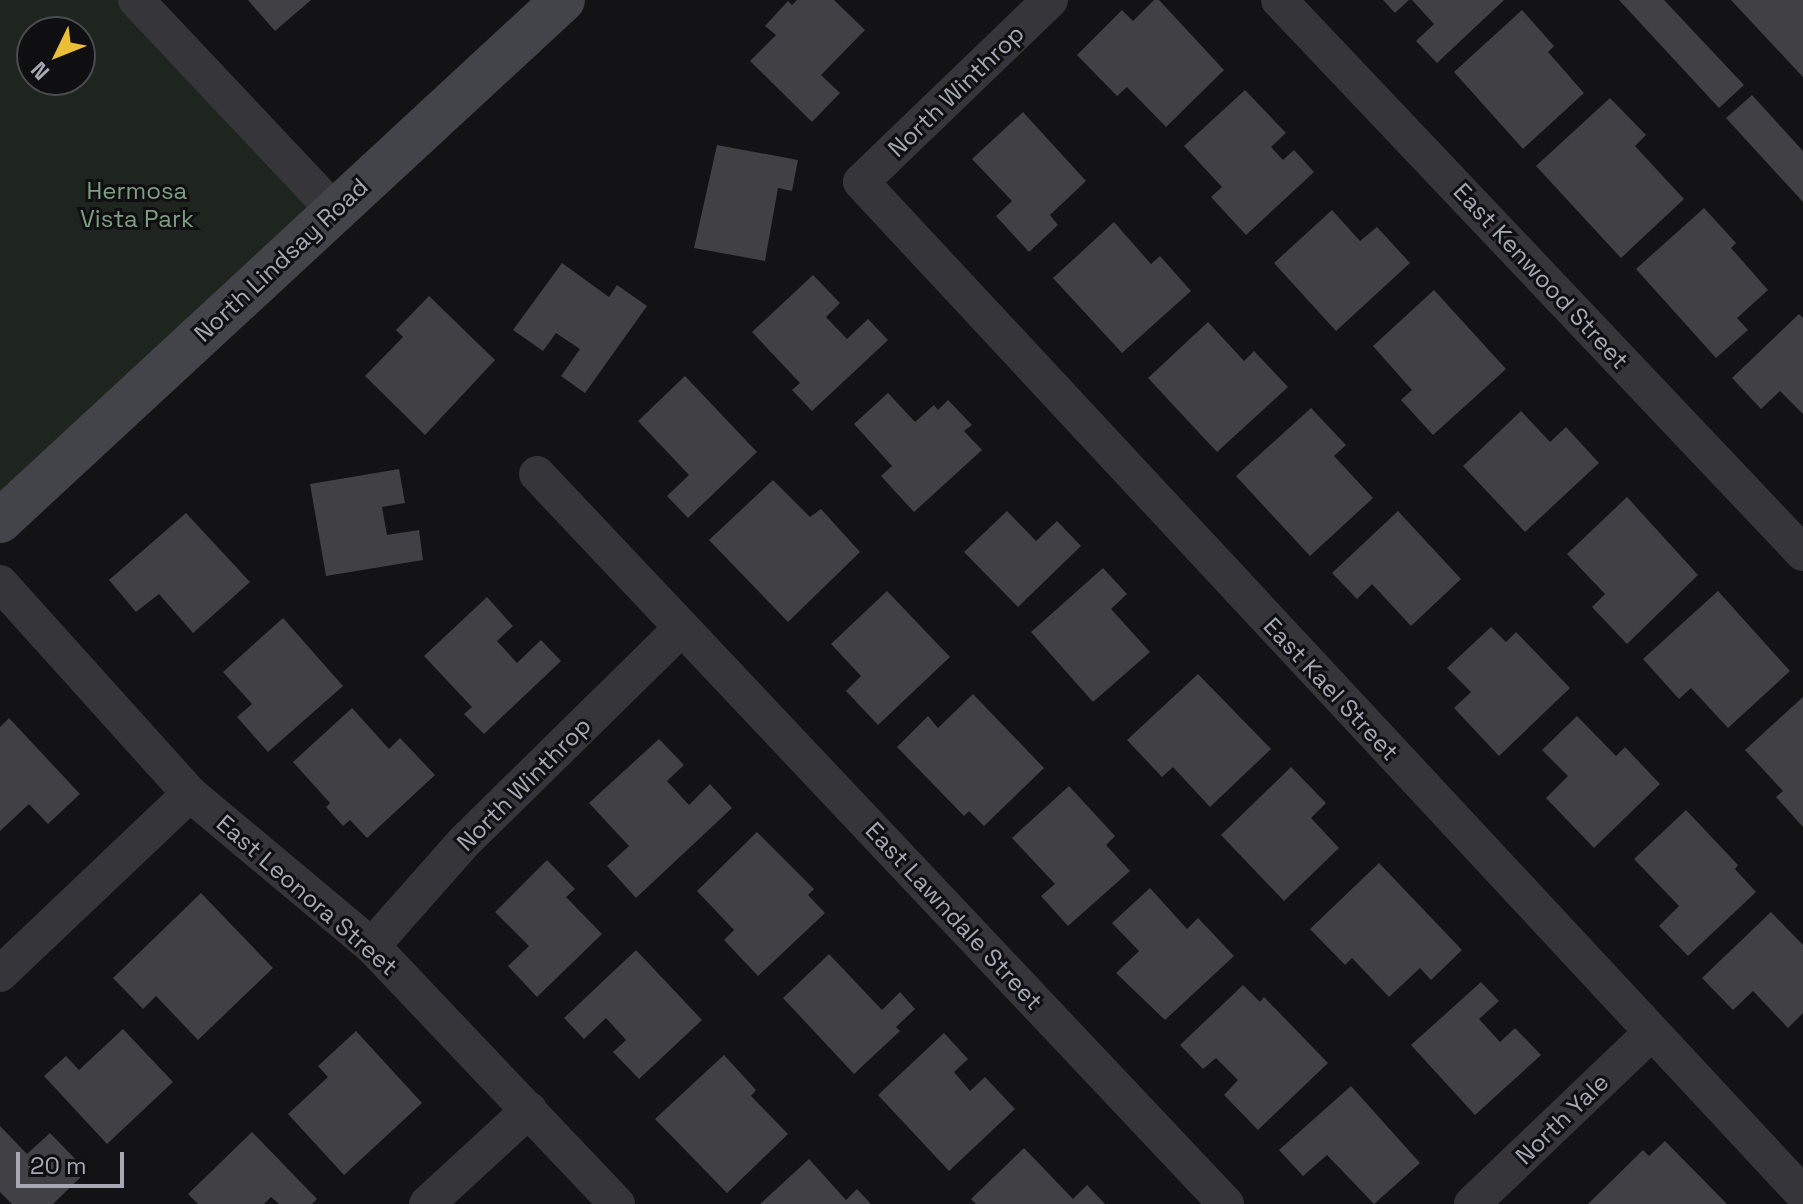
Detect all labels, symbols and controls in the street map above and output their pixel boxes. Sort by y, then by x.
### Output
north arrow [16,16,96,96]
street label: North Winthrop [882,19,1030,163]
text: N [25,56,55,86]
street label: North Lindsay Road [188,172,374,348]
park label: Hermosa Vista Park [80,177,194,233]
street label: East Kenwood Street [1447,177,1635,375]
street label: East Kael Street [1258,612,1404,766]
street label: North Winthrop [451,711,597,857]
street label: East Leonora Street [211,809,403,981]
street label: East Lawndale Street [859,816,1049,1016]
street label: North Yale [1509,1068,1615,1170]
scale bar [20,1136,128,1186]
text: 20 m [30,1150,87,1181]

